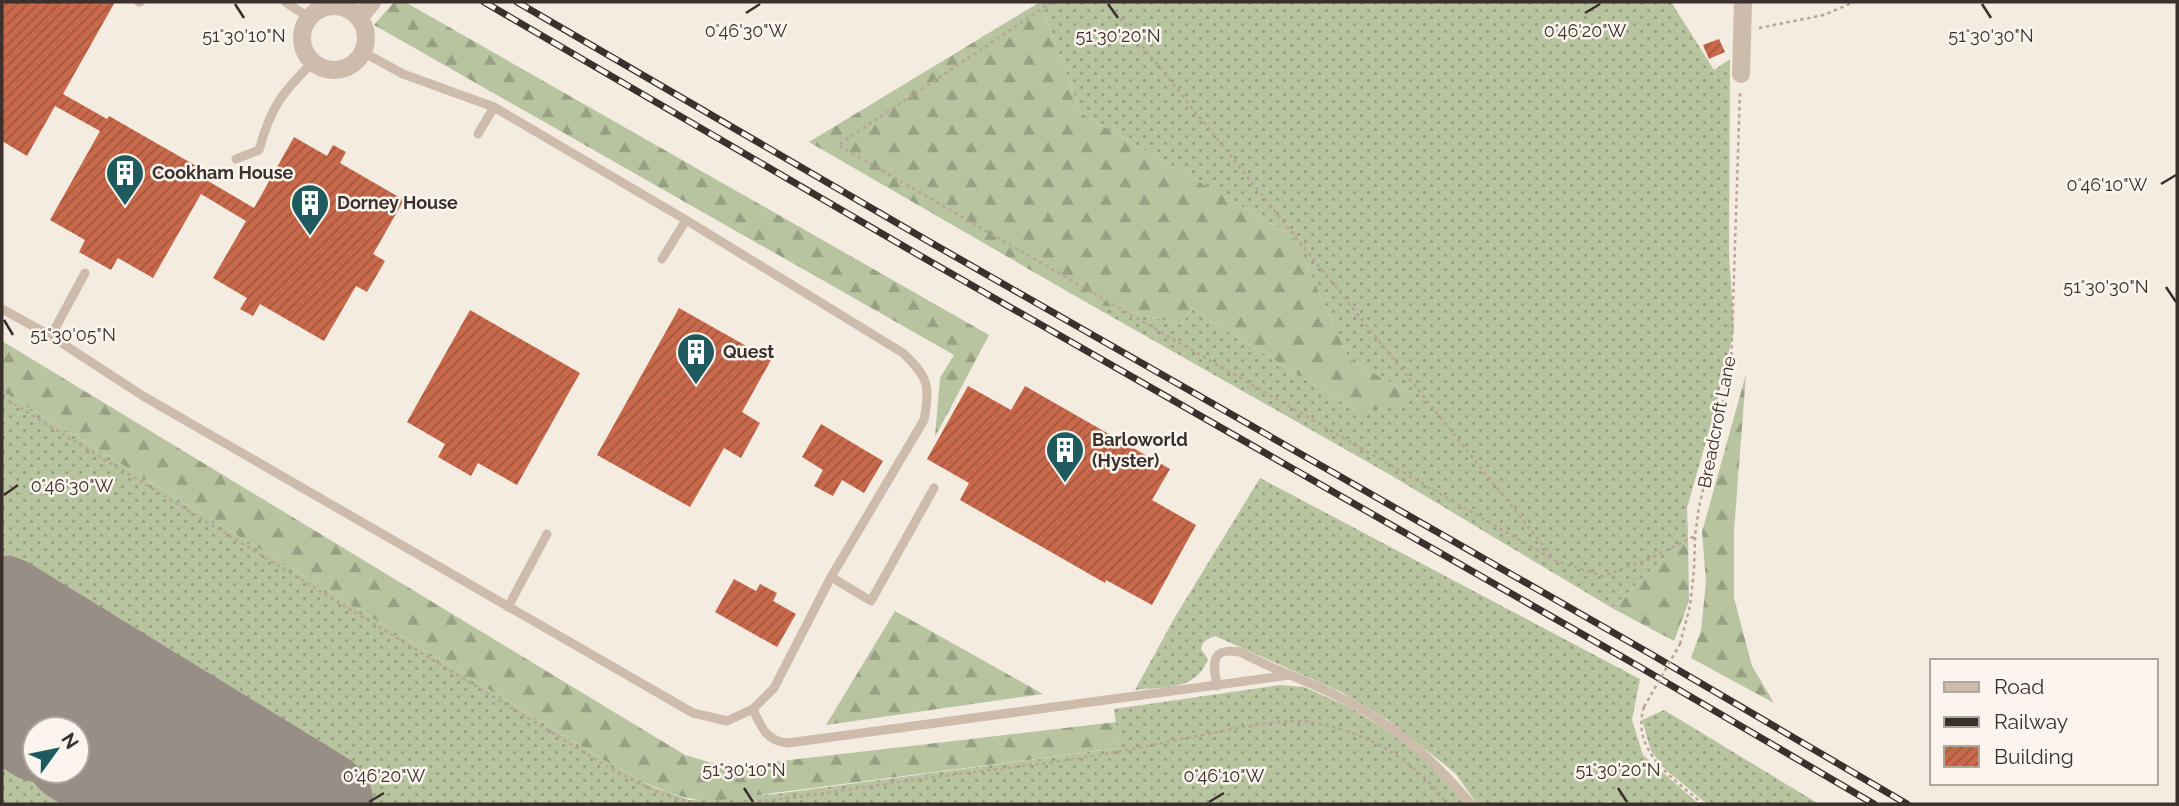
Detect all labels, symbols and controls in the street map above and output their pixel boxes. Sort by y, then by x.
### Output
text: 0°46'30"W [705,20,787,41]
text: 0°46'20"W [1544,20,1626,41]
text: 51°30'10"N [202,25,286,46]
text: 51°30'20"N [1075,25,1161,46]
text: 51°30'30"N [1948,25,2034,46]
building icon: Cookham House [104,152,146,207]
place label: Cookham House [152,162,294,183]
text: 0°46'10"W [2067,174,2148,195]
building icon: Dorney House [289,182,331,237]
place label: Dorney House [337,192,458,213]
text: 51°30'30"N [2063,276,2149,297]
text: 51°30'05"N [30,324,116,345]
building icon: Quest [675,331,717,386]
place label: Quest [723,341,774,362]
street label: Breadcroft Lane [1693,354,1740,490]
building icon: Barloworld (Hyster) [1044,429,1086,484]
place label: Barloworld (Hyster) [1092,429,1188,471]
text: 0°46'30"W [31,475,113,496]
legend [1930,659,2158,785]
text: Road [1994,674,2044,699]
text: Railway [1994,709,2068,734]
north arrow [21,715,91,785]
text: N [57,729,83,753]
text: Building [1994,744,2074,769]
text: 51°30'10"N [702,759,786,780]
text: 51°30'20"N [1575,759,1661,780]
text: 0°46'20"W [343,765,425,786]
text: 0°46'10"W [1184,765,1265,786]

